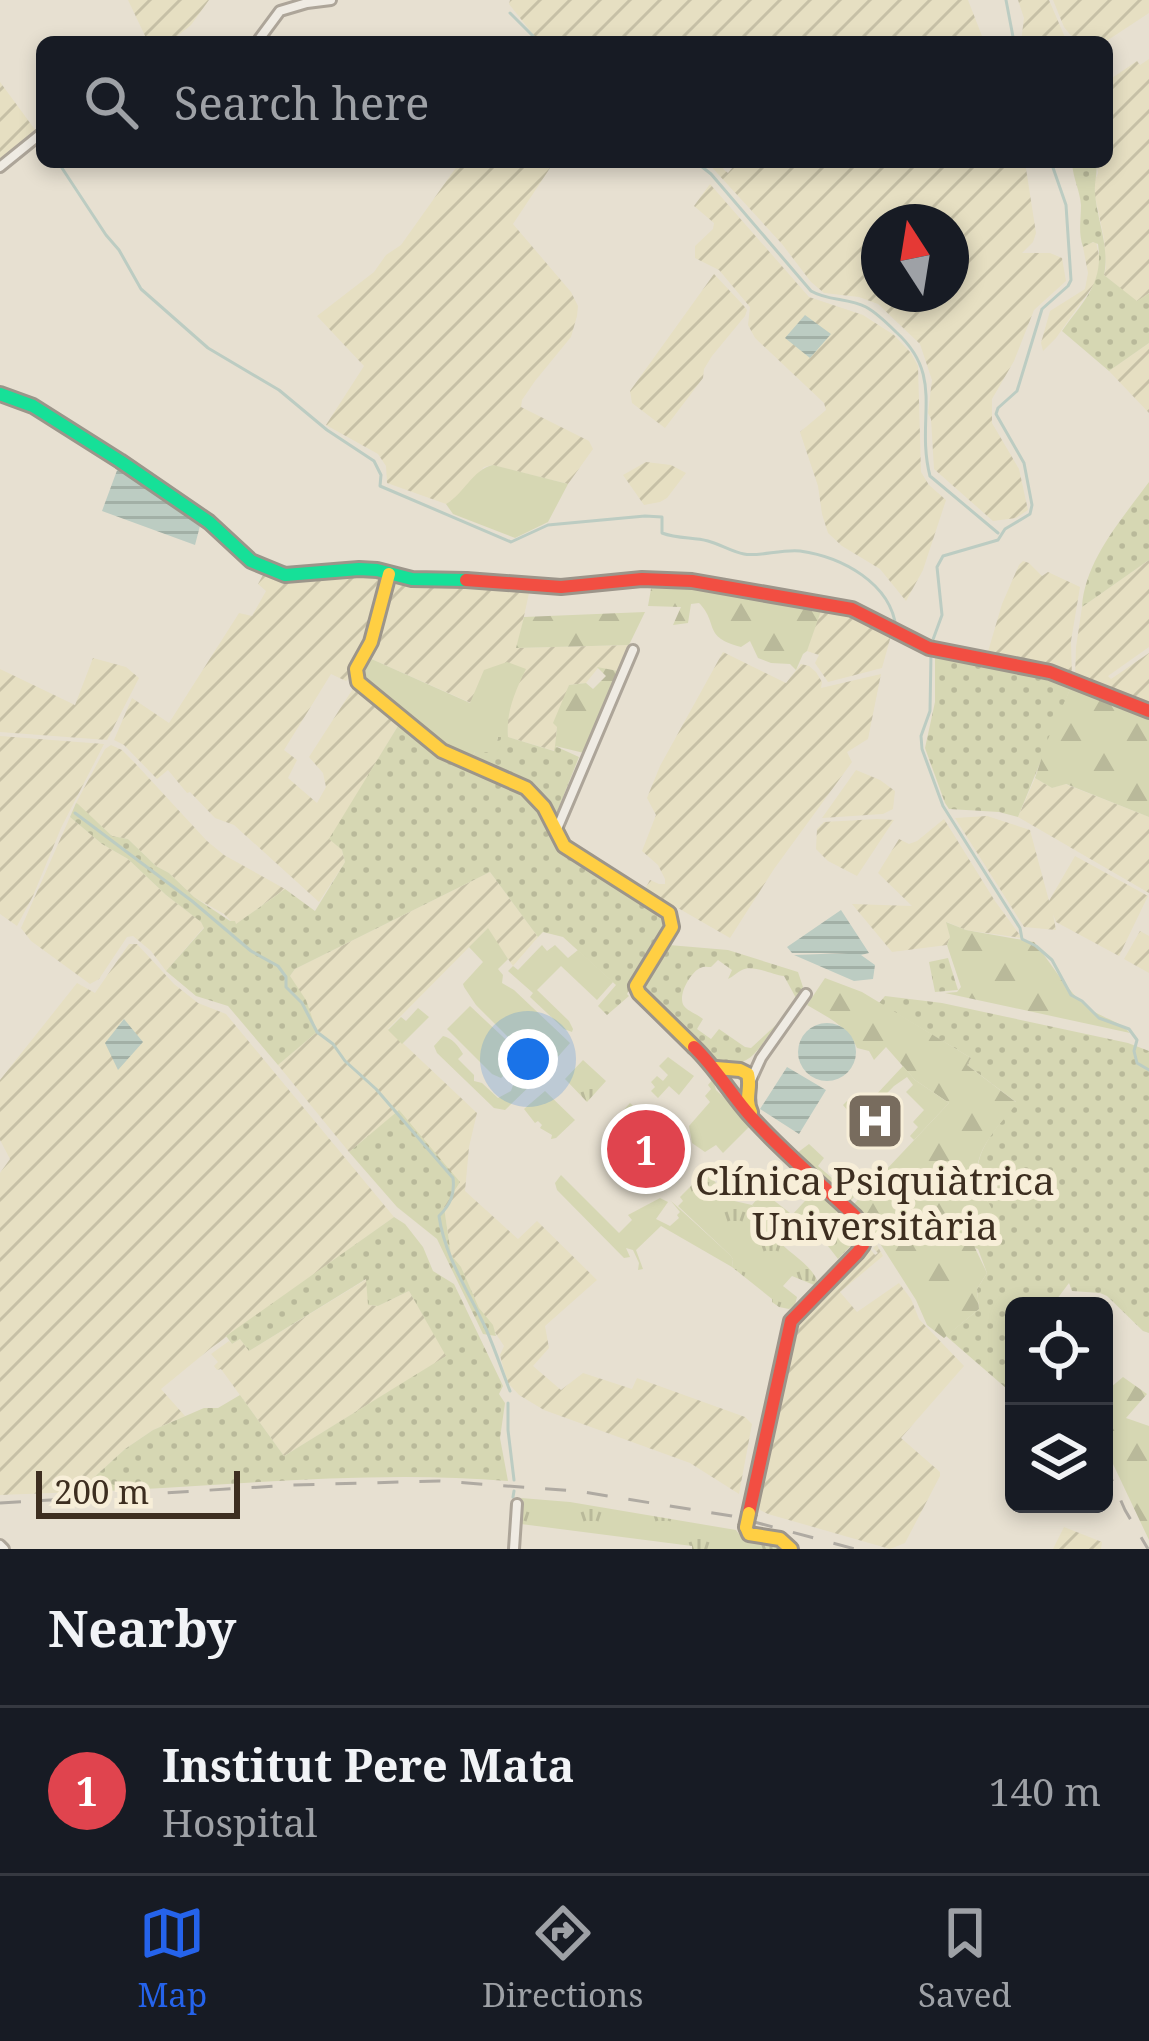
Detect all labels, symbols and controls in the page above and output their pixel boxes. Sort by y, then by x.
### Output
search box [36,36,1113,168]
icon: search [78,69,144,135]
text: Search here [174,72,429,133]
north arrow [861,204,969,312]
your location [498,1029,558,1089]
hospital icon: Clínica Psiquiàtrica Universitària [844,1090,906,1152]
pin: 1 [607,1104,685,1194]
place label: Clínica Psiquiàtrica Universitària [695,1153,1055,1251]
map controls [1005,1297,1113,1513]
button: locate [1005,1297,1113,1405]
button: layers [1005,1405,1113,1513]
scale bar [36,1465,240,1518]
text: 200 m [54,1469,149,1514]
text: Nearby [48,1592,236,1662]
text: Institut Pere Mata [162,1734,574,1795]
text: 1 [76,1764,98,1817]
text: 140 m [989,1764,1101,1817]
text: Hospital [162,1795,317,1848]
tab: Map [137,1900,207,2017]
tab: Directions [482,1900,643,2017]
tab: Saved [918,1900,1012,2017]

